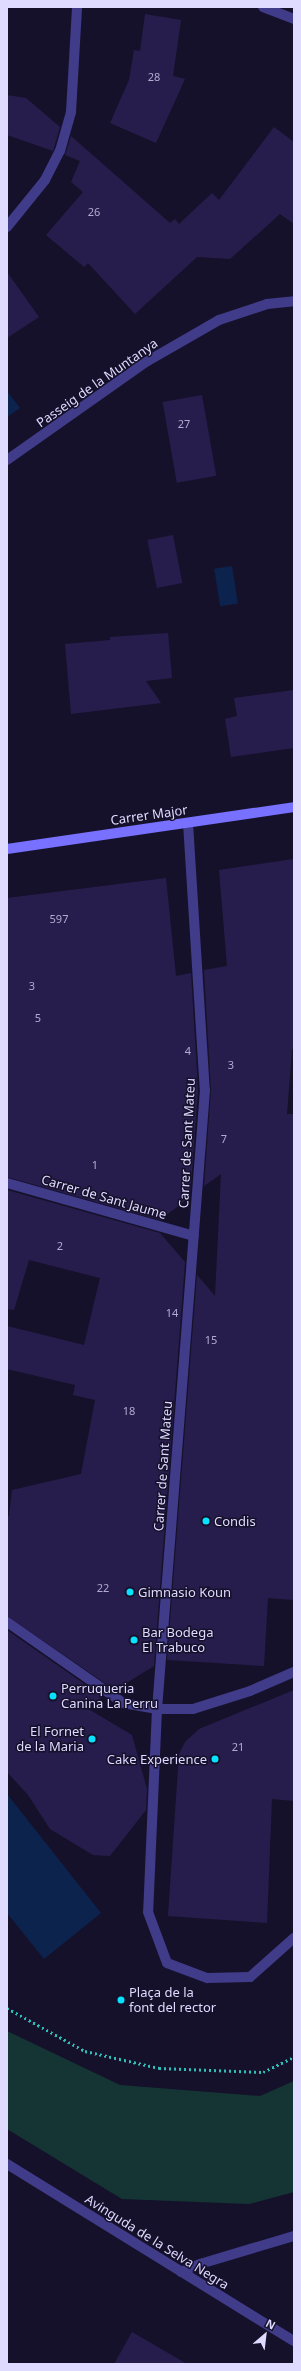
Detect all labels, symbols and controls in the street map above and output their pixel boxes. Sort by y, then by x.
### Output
house number: 28 [148,70,160,84]
house number: 26 [88,205,100,219]
street label: Passeig de la Muntanya [33,335,161,431]
house number: 27 [178,417,190,431]
street label: Carrer Major [109,802,189,828]
house number: 597 [50,912,68,926]
house number: 3 [29,979,35,993]
house number: 5 [35,1011,41,1025]
house number: 4 [185,1044,191,1058]
house number: 3 [228,1058,234,1072]
street label: Carrer de Sant Mateu [176,1077,198,1209]
house number: 7 [221,1132,227,1146]
house number: 1 [92,1158,98,1172]
street label: Carrer de Sant Jaume [40,1172,168,1222]
house number: 2 [57,1239,63,1253]
house number: 14 [166,1306,178,1320]
house number: 15 [205,1333,217,1347]
street label: Carrer de Sant Mateu [151,1400,175,1532]
house number: 18 [123,1404,135,1418]
place label: Condis [214,1513,256,1529]
marker: Condis [201,1516,211,1526]
house number: 22 [97,1581,109,1595]
place label: Gimnasio Koun [138,1584,231,1600]
marker: Gimnasio Koun [125,1587,135,1597]
place label: Bar Bodega El Trabuco [142,1625,213,1656]
marker: Bar Bodega El Trabuco [129,1635,139,1645]
place label: Perruqueria Canina La Perru [61,1681,158,1712]
marker: Perruqueria Canina La Perru [48,1691,58,1701]
place label: El Fornet de la Maria [16,1724,84,1755]
marker: El Fornet de la Maria [87,1734,97,1744]
house number: 21 [232,1740,244,1754]
place label: Cake Experience [107,1751,207,1767]
marker: Cake Experience [210,1754,220,1764]
place label: Plaça de la font del rector [129,1985,216,2016]
marker: Plaça de la font del rector [116,1995,126,2005]
street label: Avinguda de la Selva Negra [82,2191,232,2293]
north arrow [245,2315,285,2355]
text: N [263,2315,278,2333]

